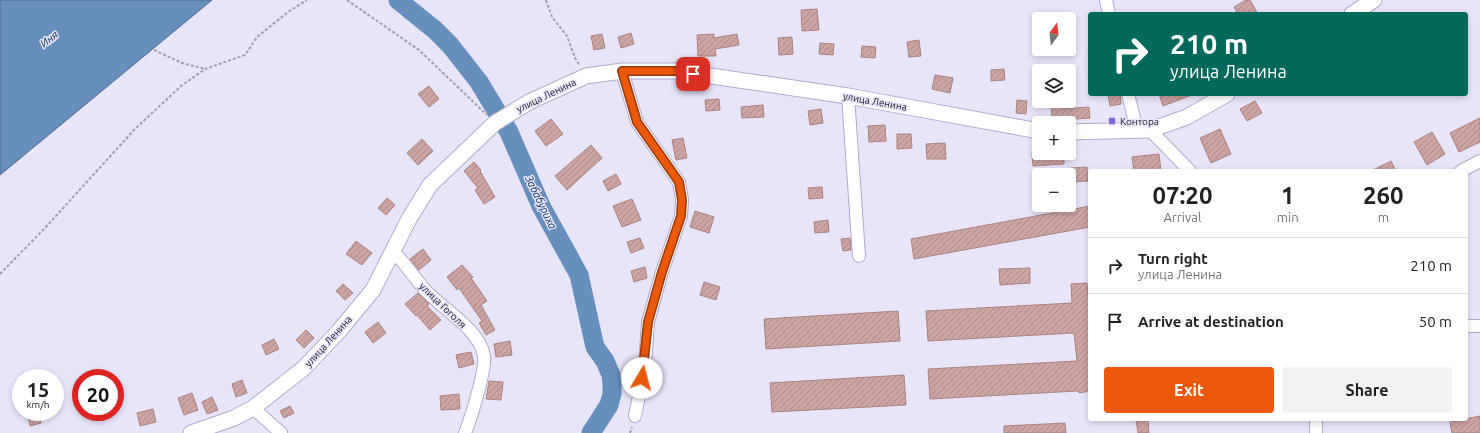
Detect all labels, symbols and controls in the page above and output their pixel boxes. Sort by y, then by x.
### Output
north arrow [1032,12,1076,56]
map controls [1032,12,1076,212]
water label: Иня [38,28,61,50]
icon: right [1104,28,1156,80]
text: 210 m [1170,28,1248,59]
pin [676,57,710,91]
text: улица Ленина [1170,61,1287,81]
icon: arrive [682,63,704,85]
button: layers [1032,64,1076,108]
street label: улица Ленина [515,76,578,115]
street label: улица Ленина [842,90,908,113]
button: + [1032,116,1076,160]
marker: Контора [1107,116,1117,126]
place label: Контора [1120,116,1159,127]
button: − [1032,168,1076,212]
water label: Забабуриха [522,172,559,231]
text: 07:20 [1152,182,1212,209]
text: 1 [1281,182,1294,209]
text: 260 [1363,182,1404,209]
text: Arrival [1163,210,1201,224]
text: min [1277,210,1299,224]
text: m [1378,210,1389,224]
text: Turn right [1138,250,1208,267]
icon: right [1104,255,1126,277]
text: 210 m [1410,257,1452,274]
text: улица Ленина [1138,267,1222,281]
street label: улица Гоголя [417,280,468,330]
icon: arrive [1104,311,1126,333]
text: Arrive at destination [1138,313,1284,330]
text: 50 m [1419,313,1452,330]
street label: улица Ленина [303,314,354,369]
position arrow [621,357,663,399]
button: Exit [1104,367,1274,413]
button: Share [1282,367,1452,413]
speed limit sign: 20 [72,369,124,421]
text: 15 [27,378,49,401]
text: km/h [26,399,50,410]

